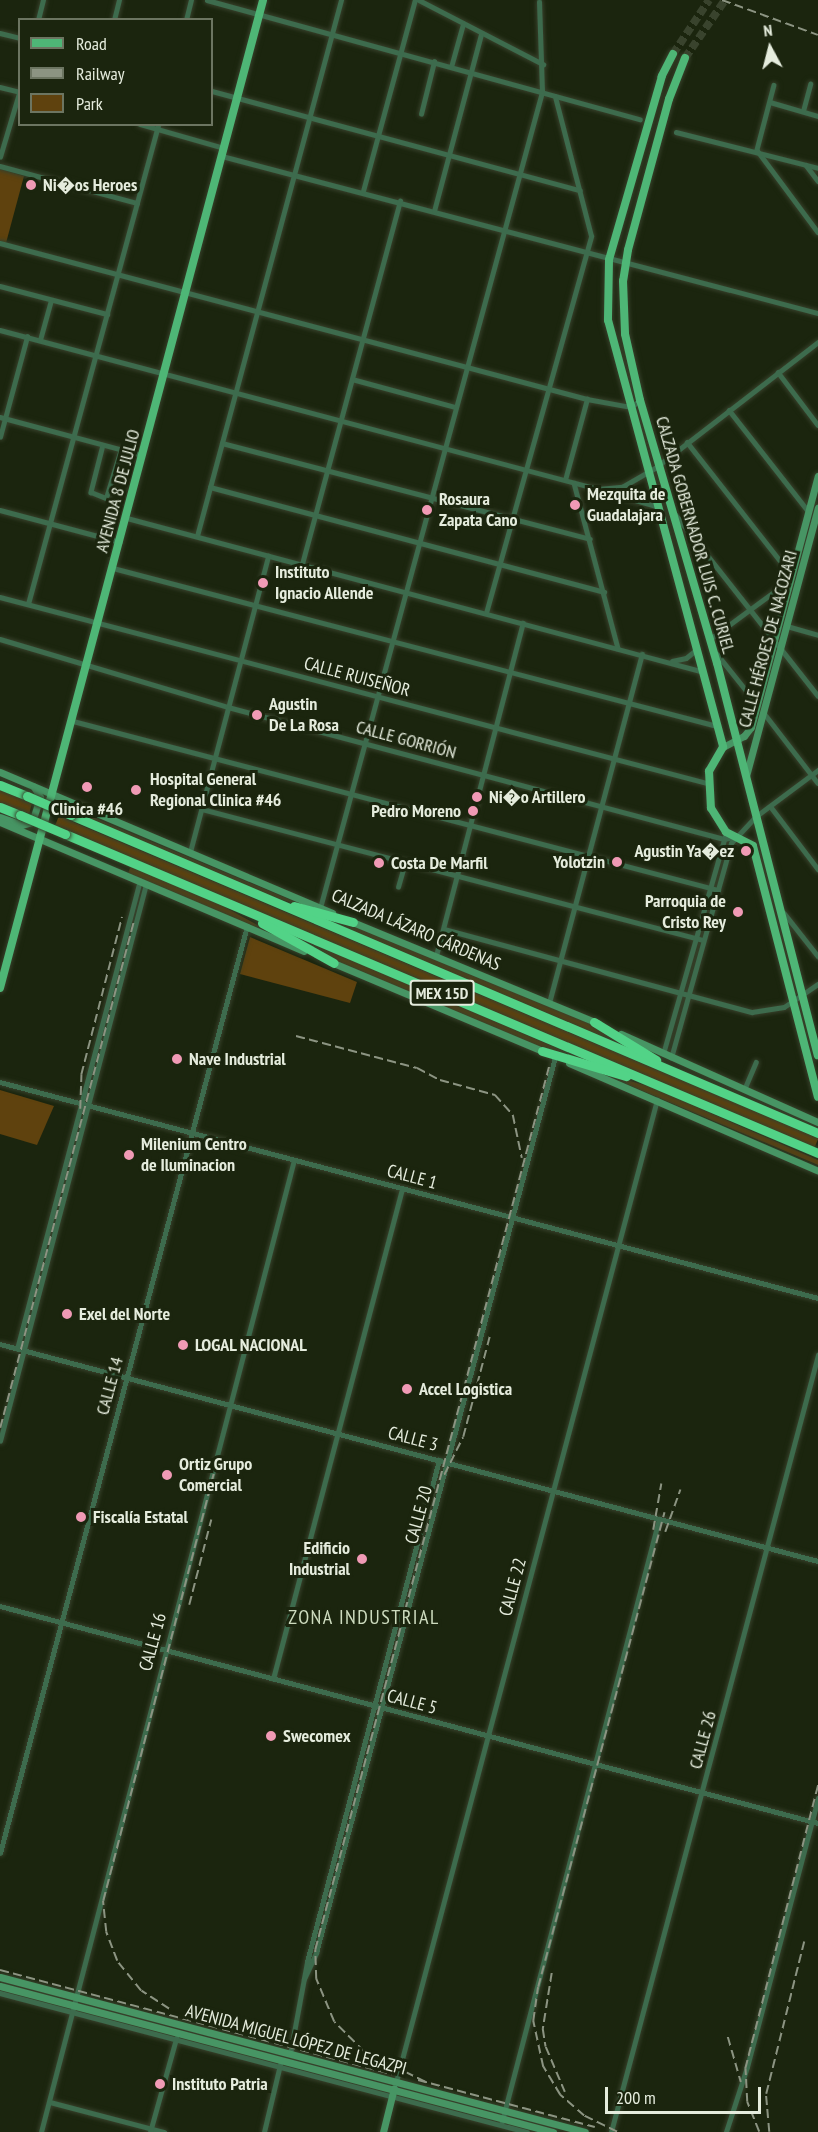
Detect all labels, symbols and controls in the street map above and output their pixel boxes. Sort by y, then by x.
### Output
legend [18,18,213,126]
north arrow [740,18,800,78]
text: N [762,20,773,41]
text: Road [76,32,107,55]
text: Railway [76,62,125,85]
text: Park [76,92,103,115]
place label: Ni�os Heroes [43,174,137,196]
marker: Ni�os Heroes [24,178,38,192]
street label: CALZADA GOBERNADOR LUIS C. CURIEL [651,413,739,657]
street label: AVENIDA 8 DE JULIO [91,427,145,555]
place label: Mezquita de Guadalajara [587,484,666,526]
place label: Rosaura Zapata Cano [439,489,518,532]
marker: Mezquita de Guadalajara [568,498,582,512]
marker: Rosaura Zapata Cano [420,503,434,517]
street label: CALLE HÉROES DE NACOZARI [734,548,802,730]
place label: Instituto Ignacio Allende [275,562,374,604]
marker: Instituto Ignacio Allende [256,576,270,590]
street label: CALLE RUISEÑOR [302,653,412,701]
place label: Agustin De La Rosa [269,694,339,736]
marker: Agustin De La Rosa [250,708,264,722]
street label: CALLE GORRIÓN [354,716,458,764]
place label: Hospital General Regional Clinica #46 [150,769,282,812]
marker: Clinica #46 [78,778,96,796]
marker: Hospital General Regional Clinica #46 [127,781,145,799]
place label: Ni�o Artillero [489,786,586,808]
marker: Ni�o Artillero [470,790,484,804]
place label: Clinica #46 [51,798,123,820]
place label: Pedro Moreno [371,800,461,822]
marker: Pedro Moreno [466,804,480,818]
place label: Agustin Ya�ez [634,840,734,862]
marker: Agustin Ya�ez [739,844,753,858]
place label: Yolotzin [553,851,605,873]
place label: Costa De Marfil [391,852,488,874]
marker: Yolotzin [610,855,624,869]
marker: Costa De Marfil [372,856,386,870]
street label: CALZADA LÁZARO CÁRDENAS [328,884,504,976]
place label: Parroquia de Cristo Rey [645,891,726,934]
marker: Parroquia de Cristo Rey [731,905,745,919]
road number: MEX 15D [409,980,475,1006]
place label: Nave Industrial [189,1048,286,1070]
marker: Nave Industrial [170,1052,184,1066]
place label: Milenium Centro de Iluminacion [141,1134,247,1176]
marker: Milenium Centro de Iluminacion [122,1148,136,1162]
street label: CALLE 1 [385,1160,439,1194]
place label: Exel del Norte [79,1303,170,1325]
marker: Exel del Norte [60,1307,74,1321]
place label: LOGAL NACIONAL [195,1334,308,1356]
marker: LOGAL NACIONAL [176,1338,190,1352]
street label: CALLE 14 [92,1355,128,1417]
place label: Accel Logistica [419,1378,512,1400]
marker: Accel Logistica [400,1382,414,1396]
street label: CALLE 3 [386,1422,440,1456]
place label: Ortiz Grupo Comercial [179,1454,253,1496]
marker: Ortiz Grupo Comercial [160,1468,174,1482]
street label: CALLE 20 [401,1484,437,1546]
place label: Fiscalía Estatal [93,1506,188,1528]
marker: Fiscalía Estatal [74,1510,88,1524]
place label: Edificio Industrial [289,1538,350,1580]
marker: Edificio Industrial [355,1552,369,1566]
street label: CALLE 22 [495,1556,531,1618]
district label: ZONA INDUSTRIAL [288,1605,440,1629]
street label: CALLE 16 [135,1611,171,1673]
street label: CALLE 5 [385,1685,439,1719]
street label: CALLE 26 [685,1709,721,1771]
place label: Swecomex [283,1725,351,1747]
marker: Swecomex [264,1729,278,1743]
street label: AVENIDA MIGUEL LÓPEZ DE LEGAZPI [182,2000,410,2080]
place label: Instituto Patria [172,2073,268,2095]
scale bar [608,2075,764,2113]
marker: Instituto Patria [153,2077,167,2091]
text: 200 m [616,2086,656,2109]

